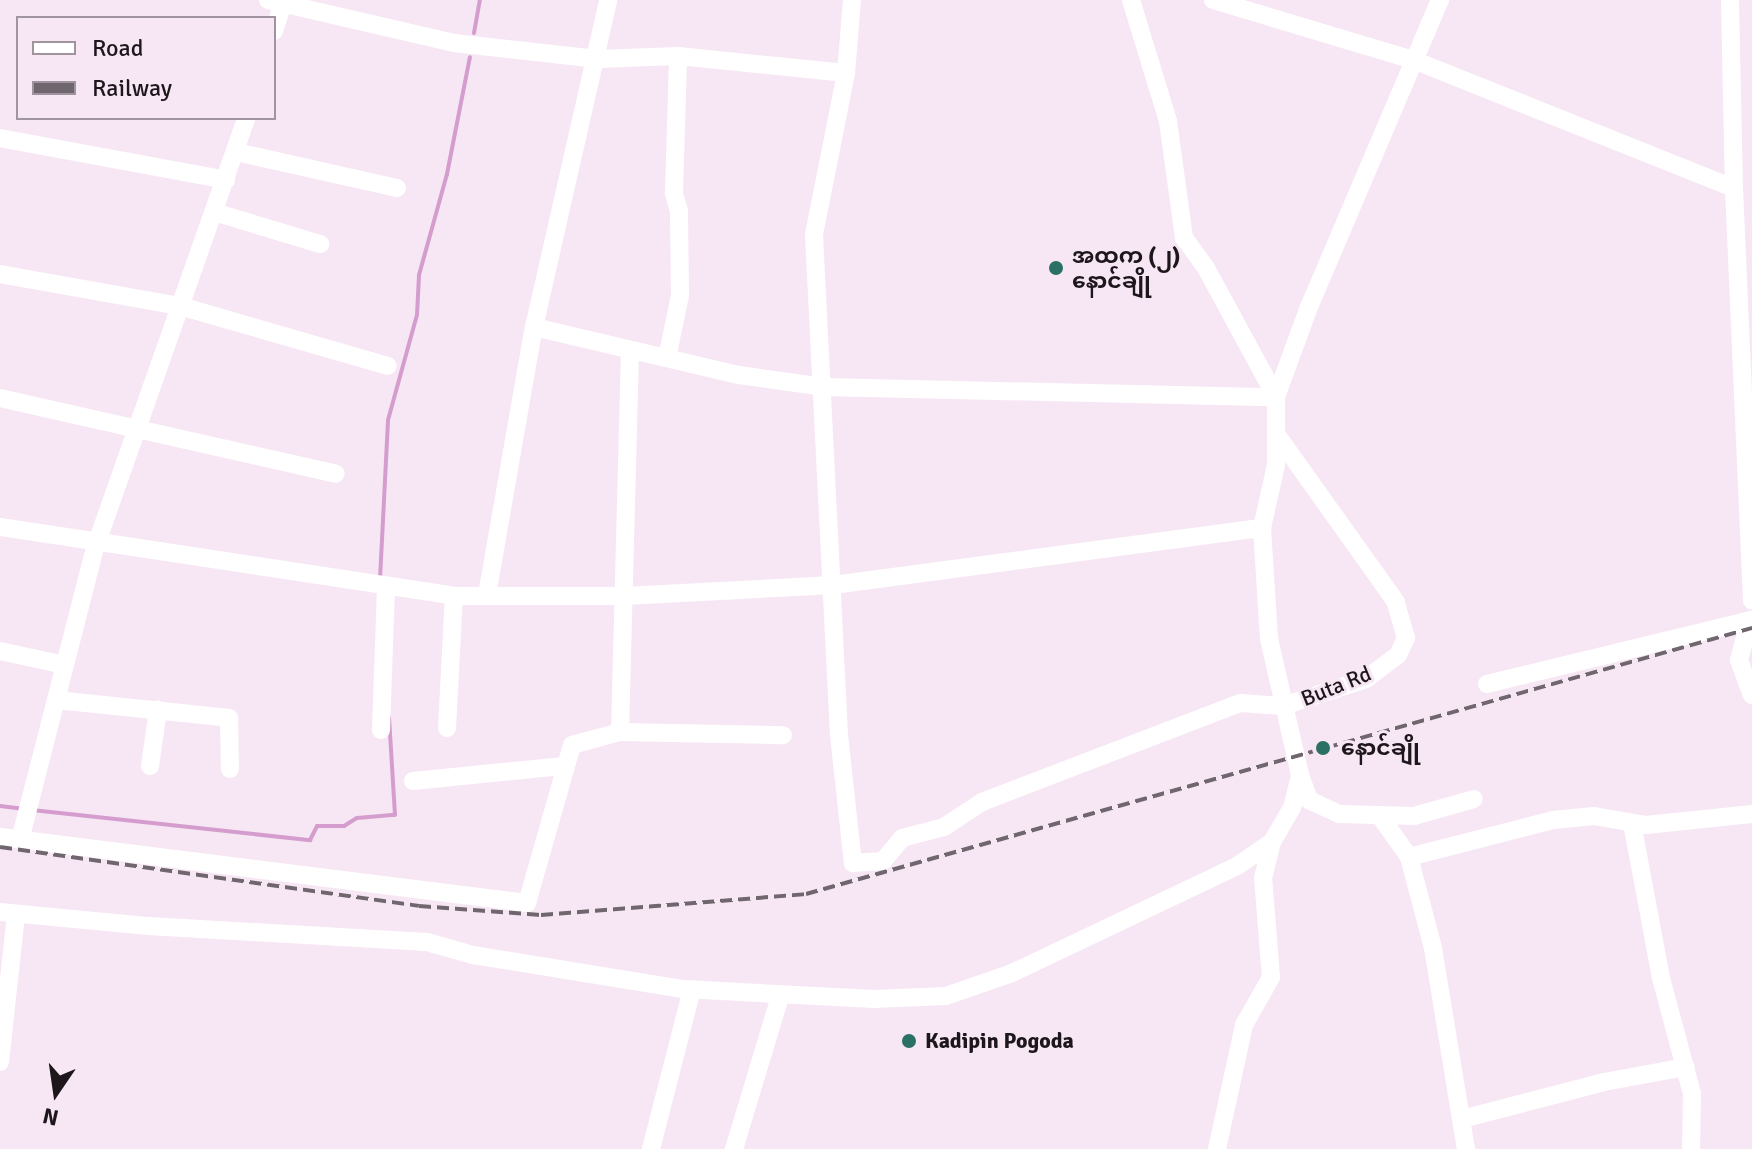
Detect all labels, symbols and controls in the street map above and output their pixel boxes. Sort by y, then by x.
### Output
legend [16,16,276,120]
text: Road [92,33,143,63]
text: Railway [92,73,172,103]
place label: အထက (၂) နောင်ချို [1072,242,1181,294]
marker: အထက (၂) နောင်ချို [1047,259,1065,277]
street label: Buta Rd [1297,660,1375,712]
place label: နောင်ချို [1341,735,1420,761]
marker: နောင်ချို [1312,737,1334,759]
place label: Kadipin Pogoda [925,1028,1074,1054]
marker: Kadipin Pogoda [900,1032,918,1050]
north arrow [16,1053,96,1133]
text: N [40,1102,61,1132]

